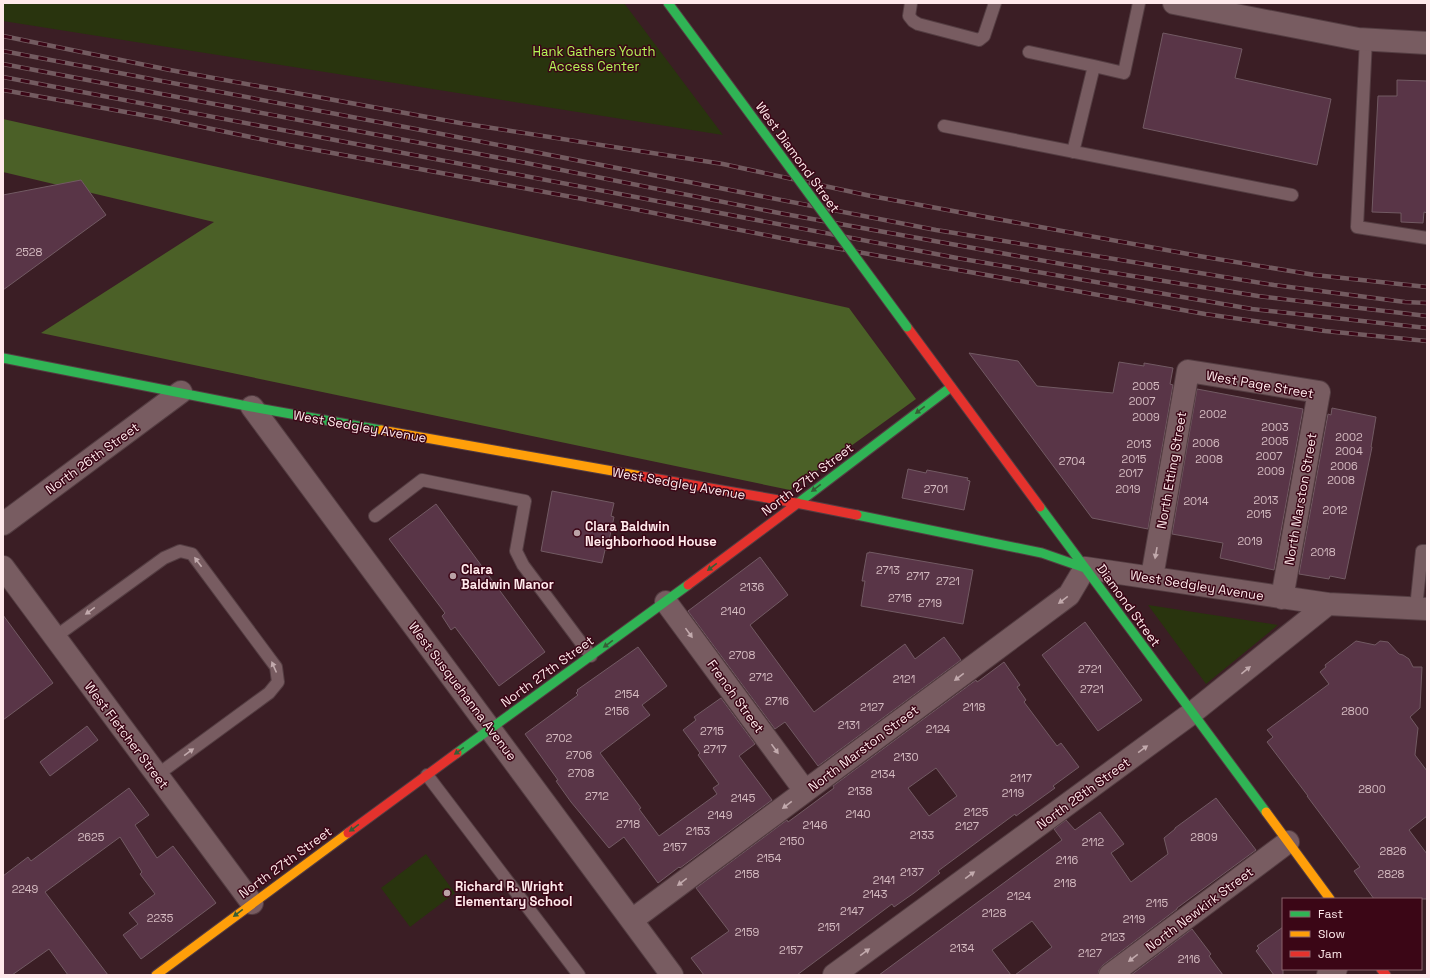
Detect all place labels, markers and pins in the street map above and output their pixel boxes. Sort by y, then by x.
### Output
place label: Clara Baldwin Neighborhood House [585,518,717,550]
marker: Clara Baldwin Neighborhood House [572,528,582,538]
place label: Clara Baldwin Manor [461,561,554,593]
marker: Clara Baldwin Manor [448,571,458,581]
place label: Richard R. Wright Elementary School [455,878,572,910]
marker: Richard R. Wright Elementary School [442,888,452,898]

